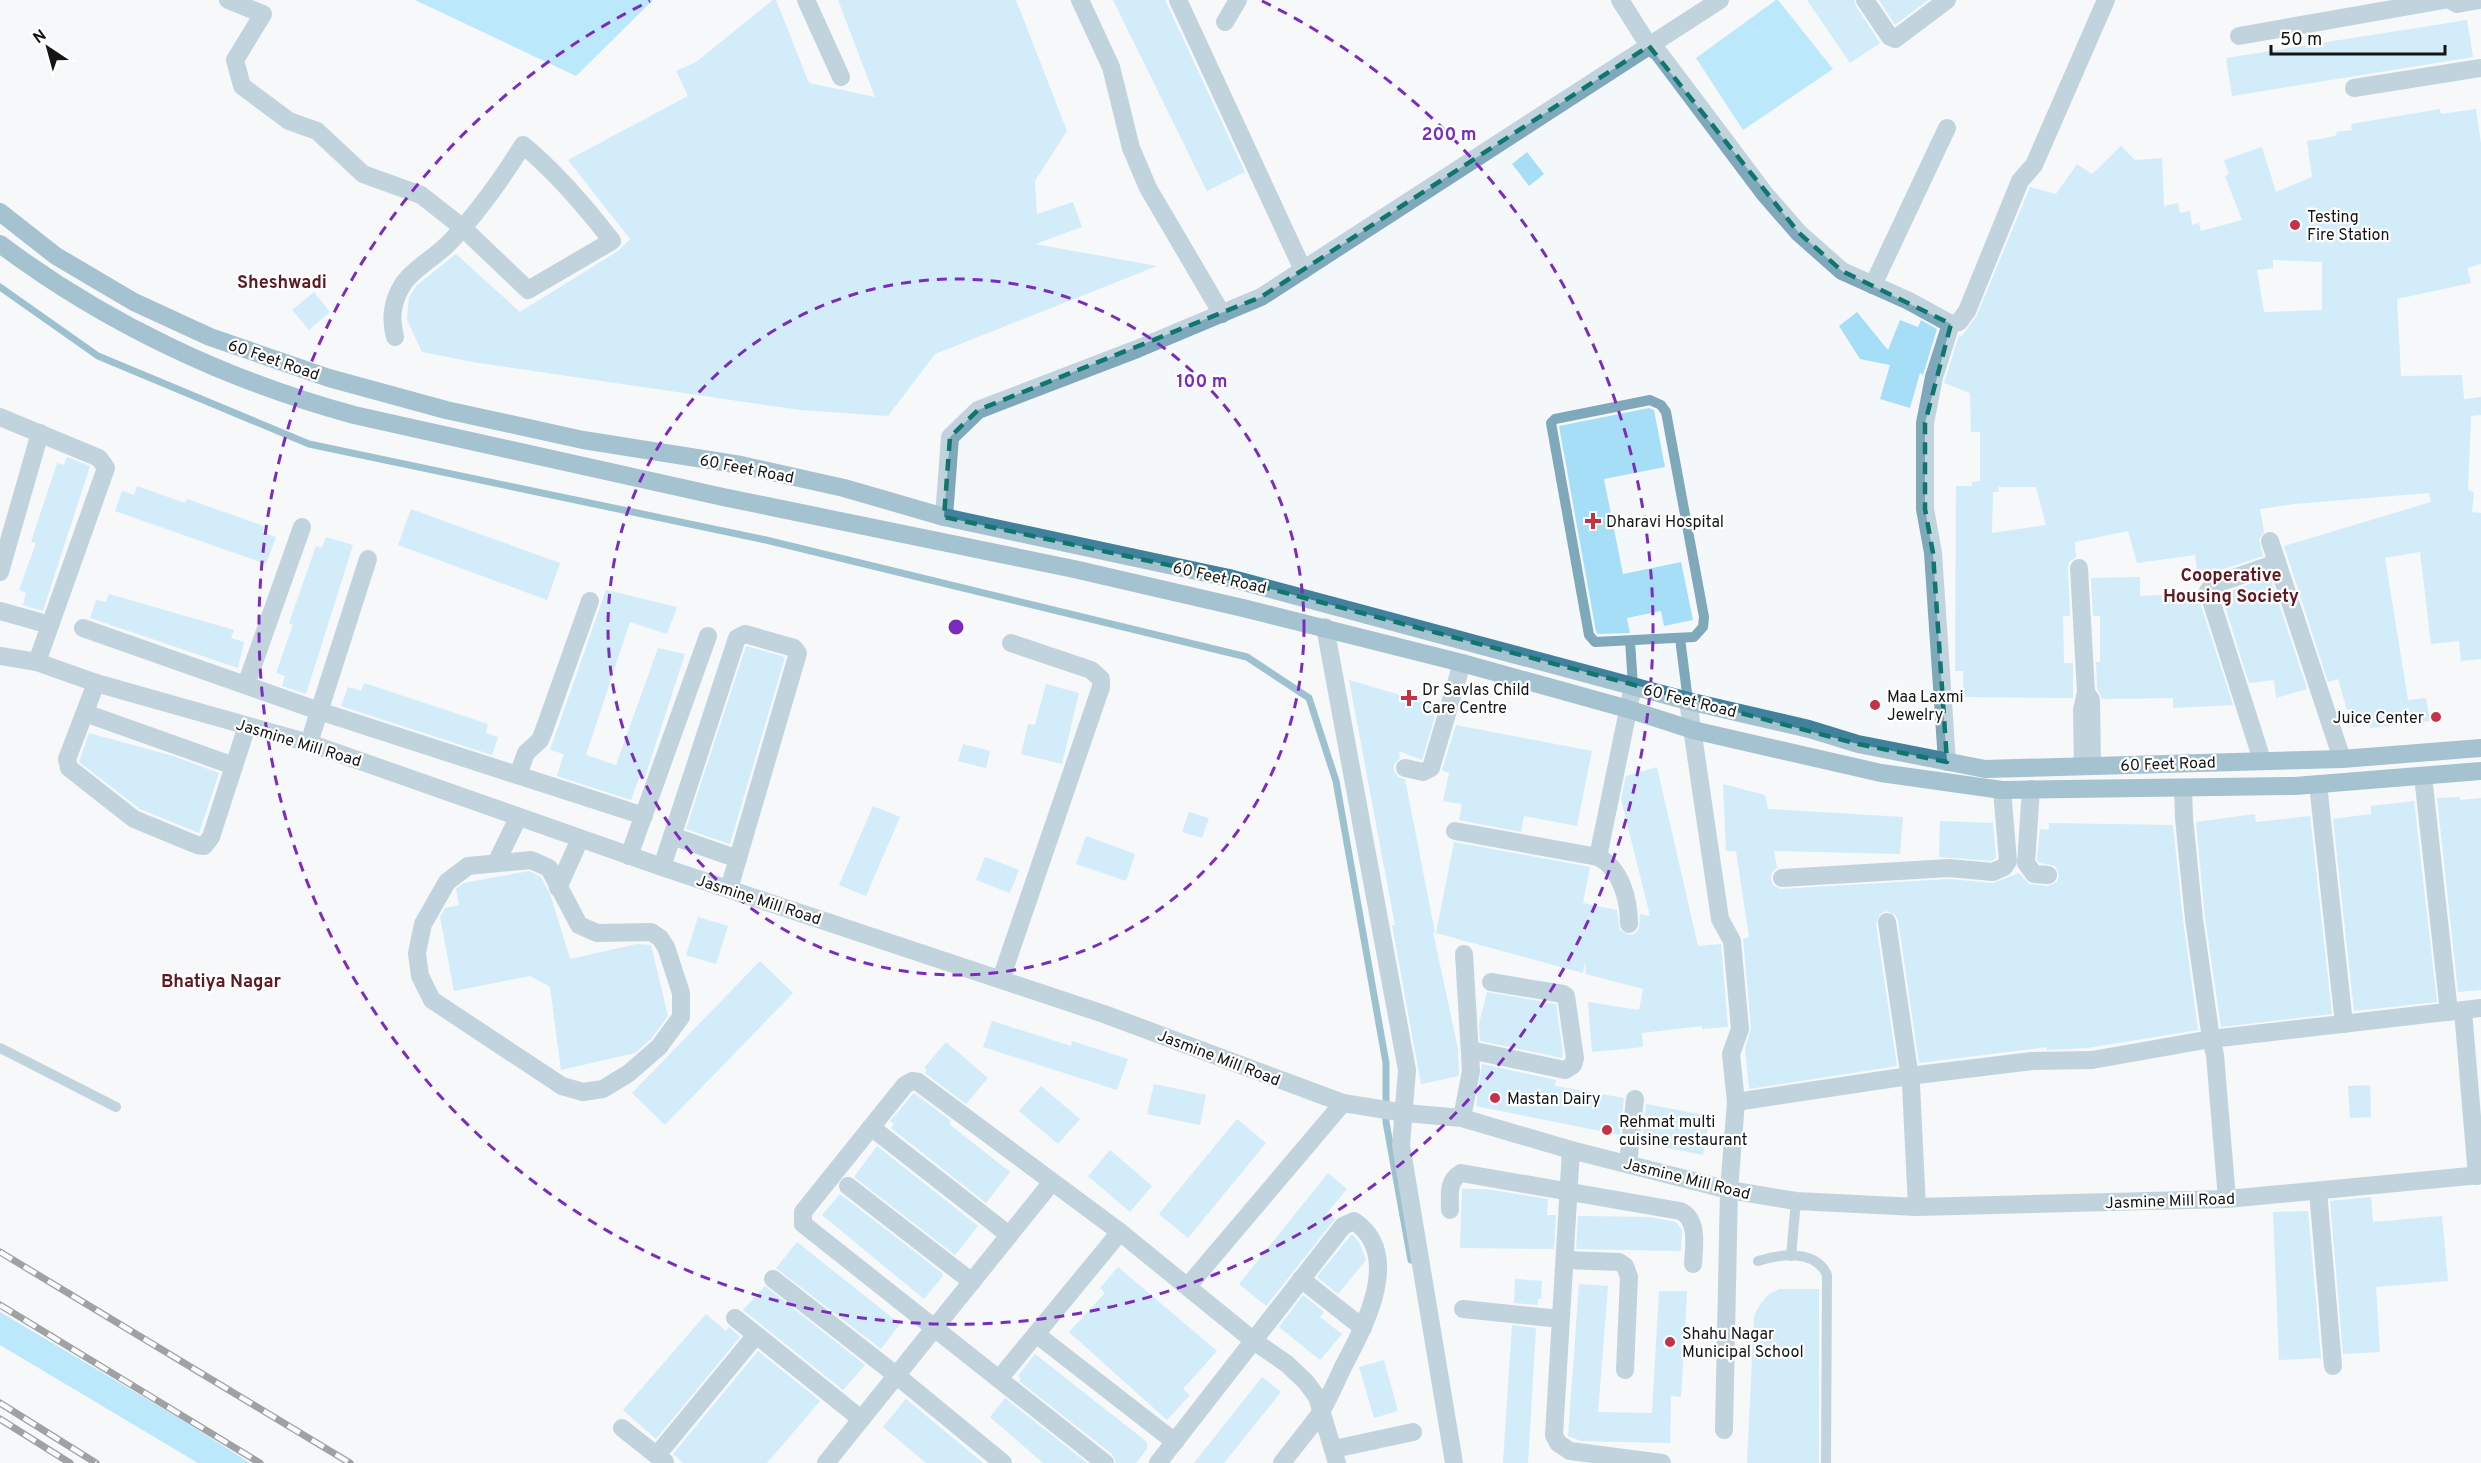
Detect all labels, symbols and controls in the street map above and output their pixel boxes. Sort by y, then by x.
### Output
north arrow [18,18,78,78]
scale bar [2271,18,2445,56]
text: N [30,26,51,49]
text: 50 m [2280,29,2322,52]
text: 200 m [1421,124,1477,147]
place label: Testing Fire Station [2307,208,2389,246]
marker: Testing Fire Station [2288,218,2302,232]
district label: Sheshwadi [237,272,327,295]
street label: 60 Feet Road [225,336,322,386]
text: 100 m [1176,371,1228,394]
street label: 60 Feet Road [698,451,795,489]
marker: Dharavi Hospital [1584,512,1602,530]
place label: Dharavi Hospital [1606,513,1724,533]
street label: 60 Feet Road [1171,558,1268,599]
district label: Cooperative Housing Society [2163,565,2299,609]
centre of rings [946,617,966,637]
place label: Dr Savlas Child Care Centre [1422,681,1530,719]
street label: 60 Feet Road [1641,681,1738,723]
place label: Maa Laxmi Jewelry [1887,688,1964,726]
marker: Dr Savlas Child Care Centre [1400,689,1418,707]
marker: Maa Laxmi Jewelry [1868,698,1882,712]
place label: Juice Center [2333,709,2424,729]
marker: Juice Center [2429,710,2443,724]
street label: Jasmine Mill Road [233,715,363,772]
street label: 60 Feet Road [2120,753,2216,777]
street label: Jasmine Mill Road [693,871,823,930]
district label: Bhatiya Nagar [161,971,282,994]
street label: Jasmine Mill Road [1154,1026,1283,1091]
place label: Mastan Dairy [1507,1090,1600,1110]
marker: Mastan Dairy [1488,1091,1502,1105]
place label: Rehmat multi cuisine restaurant [1619,1113,1747,1151]
marker: Rehmat multi cuisine restaurant [1600,1123,1614,1137]
street label: Jasmine Mill Road [1621,1155,1752,1205]
street label: Jasmine Mill Road [2105,1190,2235,1214]
place label: Shahu Nagar Municipal School [1682,1325,1804,1363]
marker: Shahu Nagar Municipal School [1663,1335,1677,1349]

